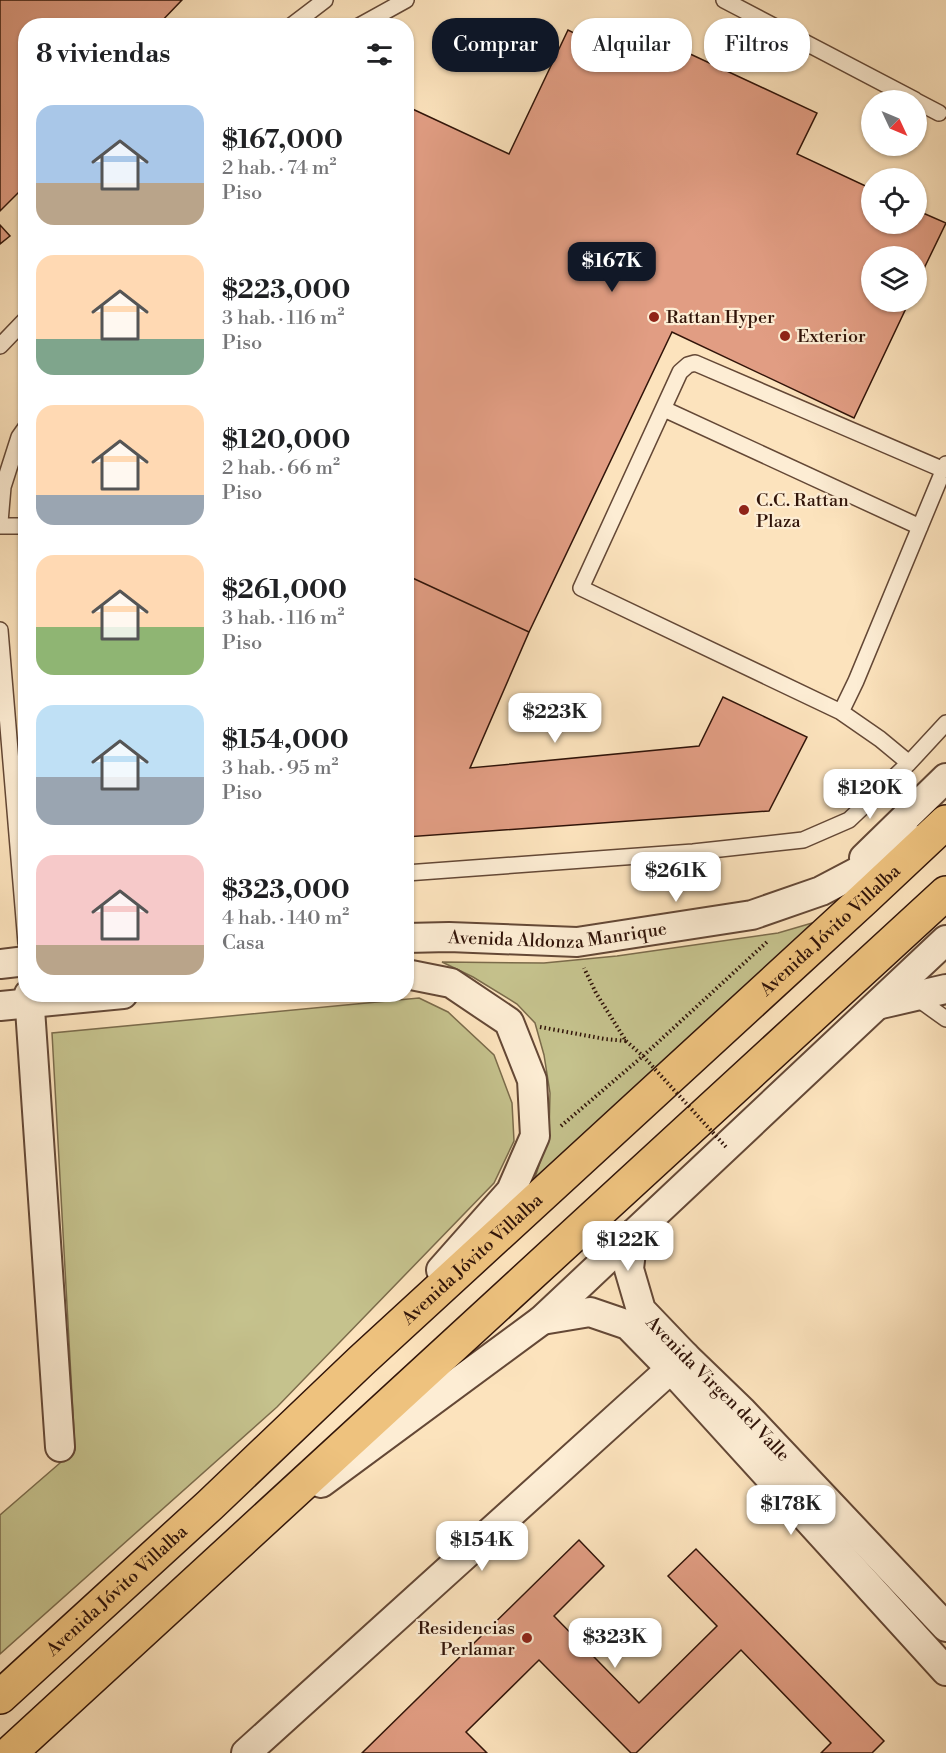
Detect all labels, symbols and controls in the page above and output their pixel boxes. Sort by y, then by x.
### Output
chip: Comprar [432,18,559,72]
chip: Alquilar [571,18,692,72]
chip: Filtros [704,18,810,72]
text: 8 viviendas [36,38,170,70]
icon: filters [363,38,396,71]
north arrow [861,90,927,156]
map controls [861,90,927,312]
text: $167,000 [222,124,343,156]
icon: home [84,129,156,201]
text: 2 hab. · 74 m² [222,156,337,181]
button: locate [861,168,927,234]
text: Piso [222,181,262,206]
pin: $167K [570,242,654,293]
button: layers [861,246,927,312]
text: $167K [582,249,642,274]
text: $223,000 [222,274,350,306]
icon: home [84,279,156,351]
text: 3 hab. · 116 m² [222,306,345,331]
place label: Rattan Hyper [666,306,775,329]
marker: Rattan Hyper [647,310,661,324]
place label: Exterior [797,325,866,348]
marker: Exterior [778,329,792,343]
text: Piso [222,331,262,356]
text: $120,000 [222,424,350,456]
icon: home [84,429,156,501]
text: 2 hab. · 66 m² [222,456,340,481]
text: Piso [222,481,262,506]
place label: C.C. Rattan Plaza [756,489,849,533]
marker: C.C. Rattan Plaza [737,503,751,517]
text: $261,000 [222,574,347,606]
icon: home [84,579,156,651]
text: 3 hab. · 116 m² [222,606,345,631]
text: Piso [222,631,262,656]
pin: $223K [513,693,597,744]
text: $223K [522,700,588,725]
text: $154,000 [222,724,349,756]
icon: home [84,729,156,801]
text: 3 hab. · 95 m² [222,756,338,781]
pin: $120K [828,769,912,820]
text: $120K [837,776,903,801]
text: Piso [222,781,262,806]
pin: $261K [634,852,718,903]
text: $261K [645,859,707,884]
street label: Avenida Jóvito Villalba [754,859,906,1002]
text: $323,000 [222,874,350,906]
icon: home [84,879,156,951]
text: 4 hab. · 140 m² [222,906,349,931]
street label: Avenida Aldonza Manrique [447,917,668,954]
text: Casa [222,931,265,956]
street label: Avenida Jóvito Villalba [396,1188,548,1331]
pin: $122K [586,1221,670,1272]
text: $122K [596,1228,660,1253]
street label: Avenida Virgen del Valle [640,1310,795,1467]
pin: $178K [749,1485,833,1536]
text: $178K [761,1492,821,1517]
street label: Avenida Jóvito Villalba [41,1520,193,1662]
pin: $154K [440,1521,524,1572]
text: $154K [450,1528,514,1553]
place label: Residencias Perlamar [418,1617,515,1661]
pin: $323K [573,1618,657,1669]
text: $323K [583,1625,647,1650]
marker: Residencias Perlamar [520,1631,534,1645]

